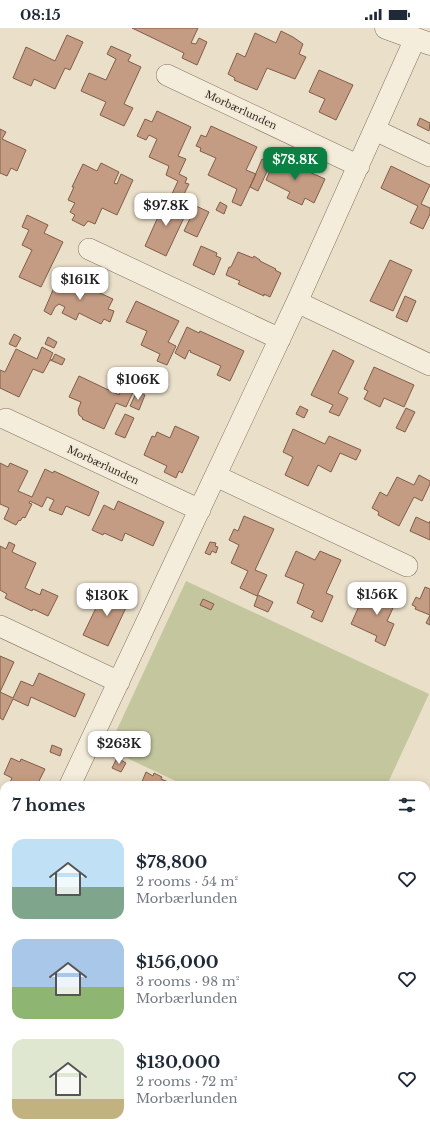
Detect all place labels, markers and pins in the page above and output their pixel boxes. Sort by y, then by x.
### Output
pin: $78.8K [262,147,328,181]
pin: $97.8K [133,193,199,227]
pin: $161K [52,267,108,301]
pin: $106K [110,367,166,401]
pin: $156K [349,582,405,616]
pin: $130K [79,583,135,617]
pin: $263K [91,731,147,765]

